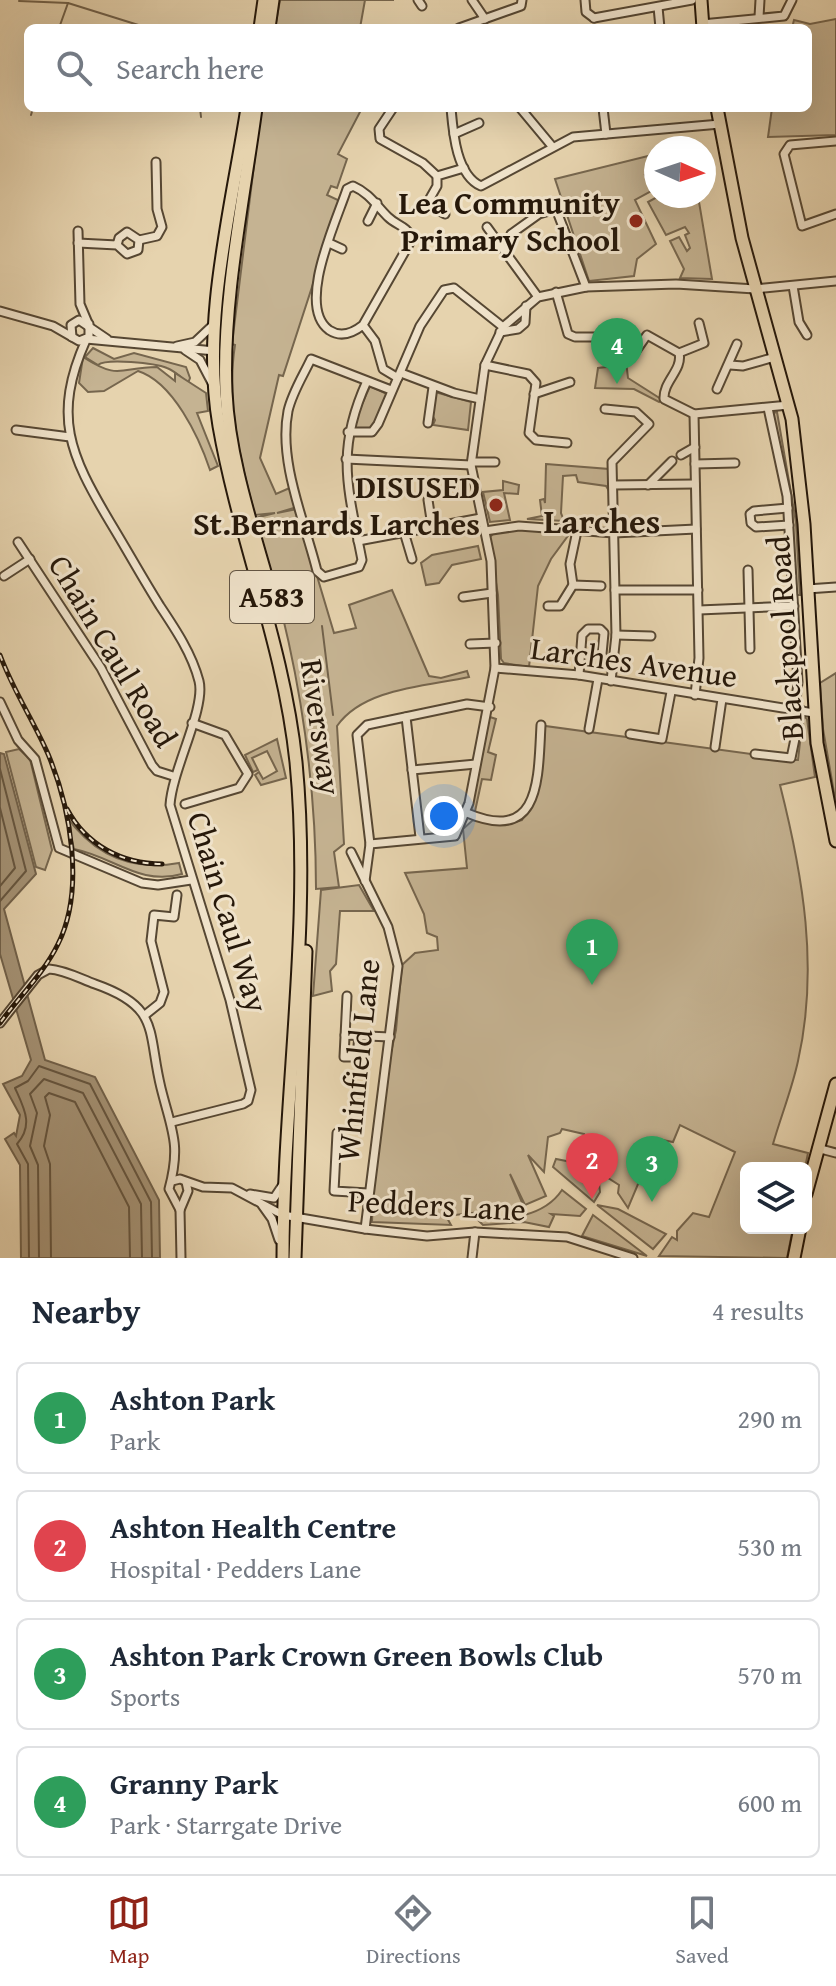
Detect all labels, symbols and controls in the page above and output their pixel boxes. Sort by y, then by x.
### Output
search box [24,24,812,112]
icon: search [52,46,96,90]
text: Search here [116,46,264,90]
north arrow [644,136,716,208]
place label: Lea Community Primary School [399,179,621,263]
marker: Lea Community Primary School [627,212,645,230]
pin: 4 [591,318,643,384]
place label: DISUSED St.Bernards Larches [193,463,480,547]
marker: DISUSED St.Bernards Larches [487,496,505,514]
district label: Larches [544,496,660,545]
street label: Blackpool Road [754,534,815,742]
street label: Chain Caul Road [37,546,190,756]
road number: A583 [230,571,314,623]
street label: Larches Avenue [528,624,740,699]
street label: Riversway [289,656,354,798]
your location [424,796,464,836]
street label: Chain Caul Way [176,806,281,1018]
pin: 1 [566,919,618,985]
street label: Whinfield Lane [324,956,391,1163]
pin: 2 [566,1133,618,1199]
pin: 3 [626,1136,678,1202]
map controls [740,1162,812,1234]
button: layers [740,1162,812,1234]
street label: Pedders Lane [347,1176,527,1233]
text: Nearby [32,1286,141,1335]
text: 4 results [712,1291,804,1330]
text: Ashton Park [110,1377,275,1421]
text: 1 [53,1399,67,1438]
text: 290 m [737,1399,802,1438]
text: Park [110,1421,160,1460]
text: Ashton Health Centre [110,1505,396,1549]
text: 2 [53,1527,67,1566]
text: 530 m [737,1527,802,1566]
text: Hospital · Pedders Lane [110,1549,361,1588]
text: Ashton Park Crown Green Bowls Club [110,1633,603,1677]
text: 3 [53,1655,67,1694]
text: 570 m [737,1655,802,1694]
text: Sports [110,1677,180,1716]
text: Granny Park [110,1761,278,1805]
text: 4 [53,1783,67,1822]
text: 600 m [737,1783,802,1822]
text: Park · Starrgate Drive [110,1805,342,1844]
tab: Map [107,1891,151,1971]
tab: Directions [366,1891,461,1971]
tab: Saved [675,1891,729,1971]

